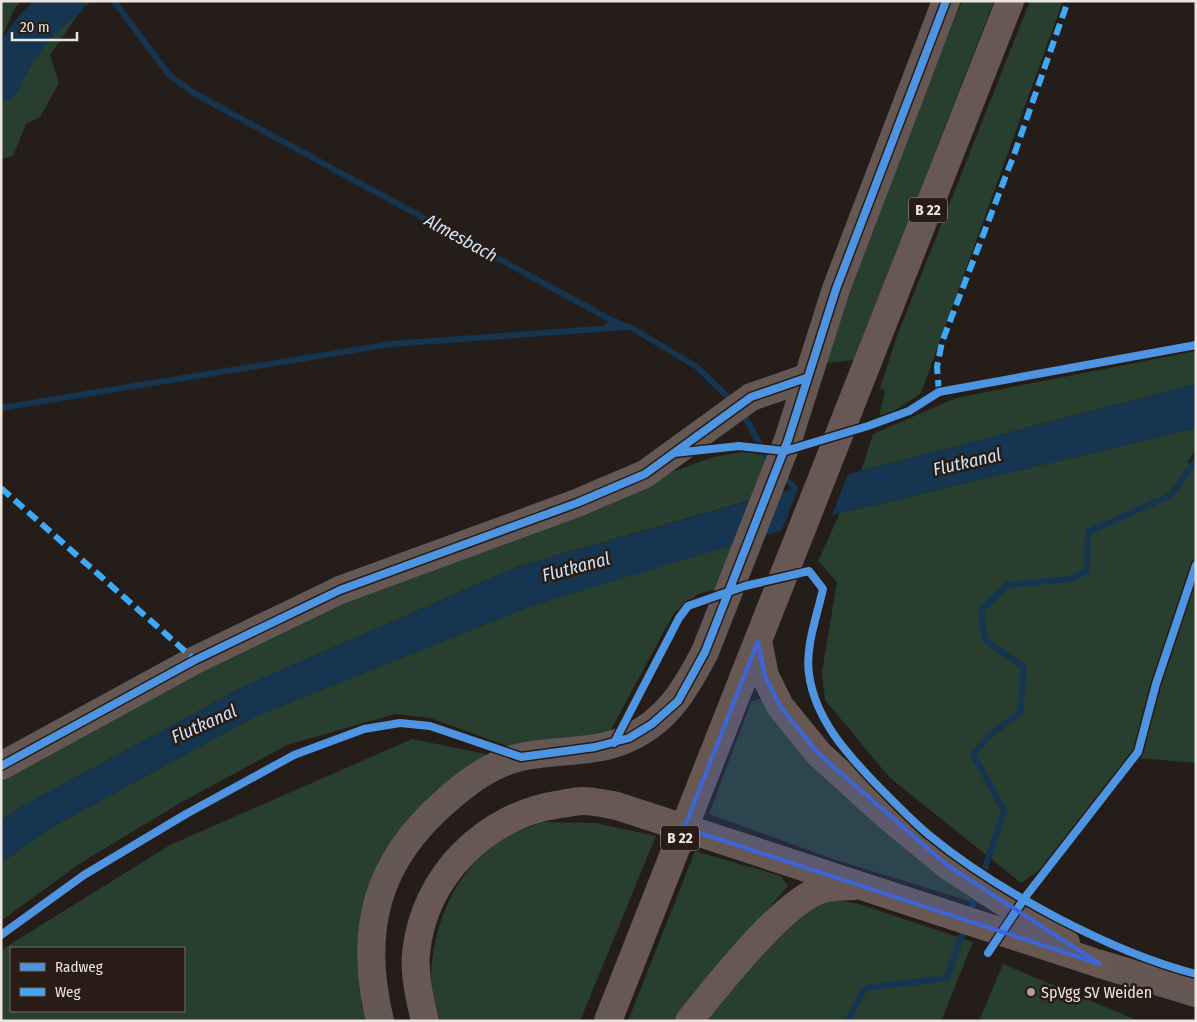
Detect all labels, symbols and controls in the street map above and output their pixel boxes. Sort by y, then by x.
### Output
scale bar [12,10,78,42]
text: 20 m [20,18,50,36]
road number: B 22 [909,198,947,222]
water label: Almesbach [420,209,501,267]
water label: Flutkanal [931,443,1003,481]
water label: Flutkanal [540,547,613,587]
water label: Flutkanal [168,700,240,748]
road number: B 22 [661,826,699,850]
legend [10,947,185,1012]
text: Radweg [55,958,103,976]
text: Weg [55,983,81,1001]
place label: SpVgg SV Weiden [1041,983,1152,1002]
marker: SpVgg SV Weiden [1025,986,1037,998]

